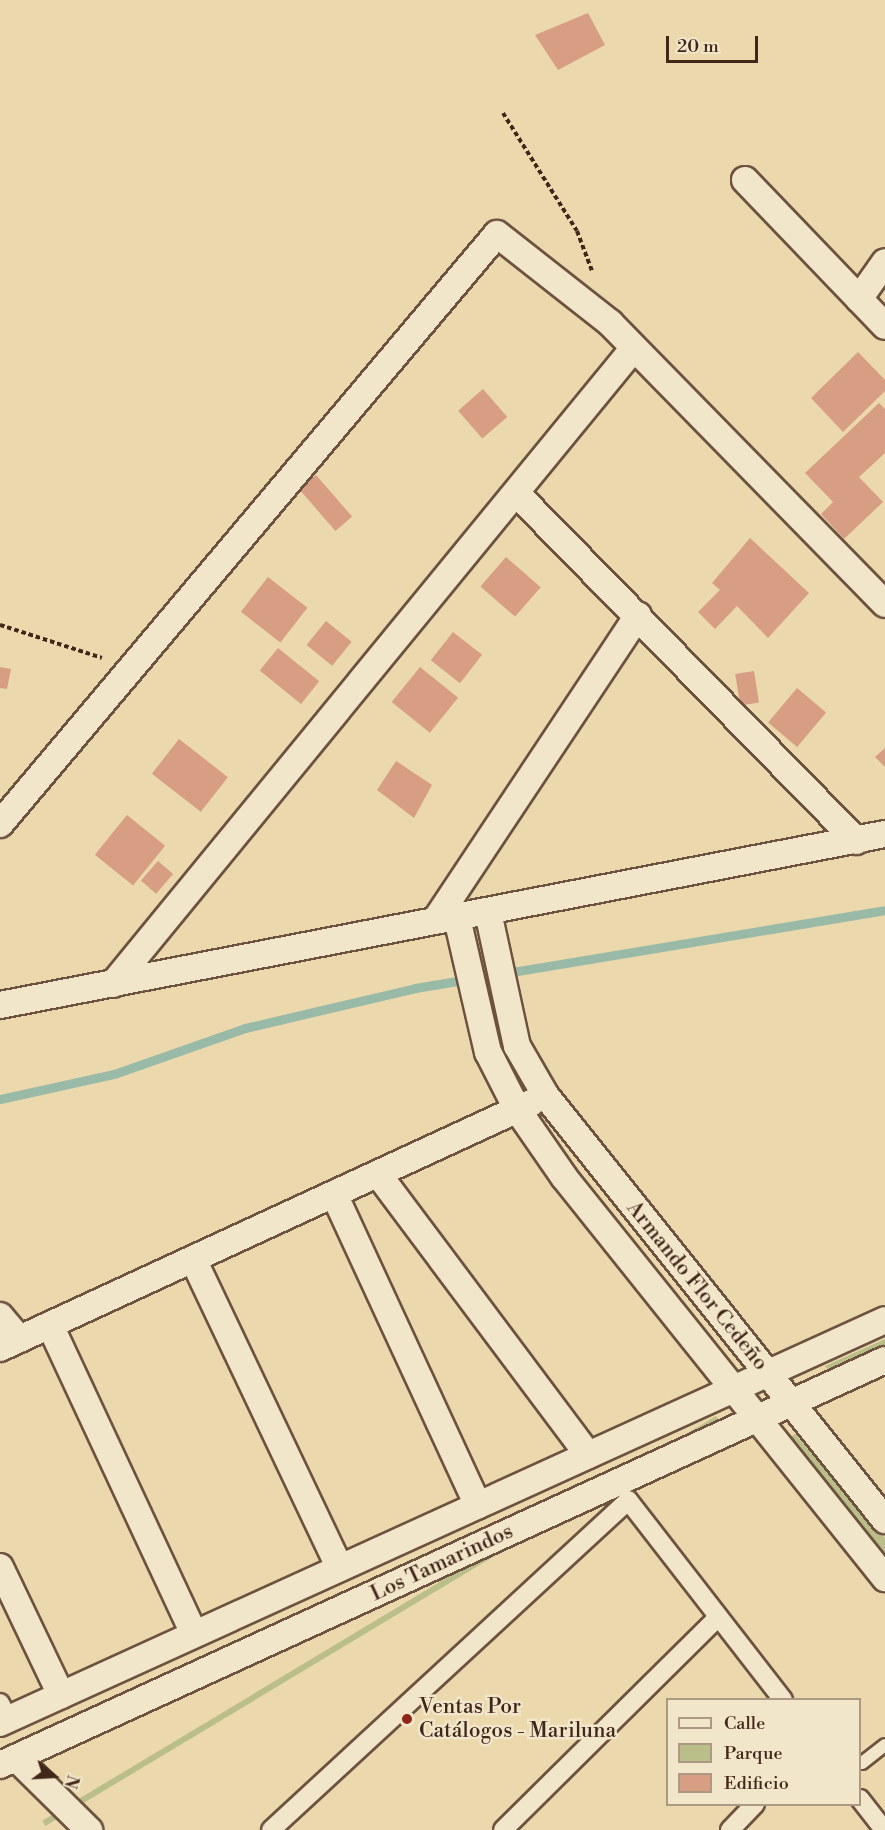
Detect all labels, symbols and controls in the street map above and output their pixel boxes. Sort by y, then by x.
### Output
scale bar [669,24,760,62]
text: 20 m [677,35,719,58]
street label: Armando Flor Cedeño [621,1196,773,1376]
street label: Los Tamarindos [367,1519,517,1607]
place label: Ventas Por Catálogos - Mariluna [419,1694,616,1744]
legend [666,1698,861,1806]
marker: Ventas Por Catálogos - Mariluna [400,1712,414,1726]
text: Calle [724,1712,765,1735]
text: Parque [724,1742,783,1765]
north arrow [24,1746,84,1806]
text: N [60,1772,83,1791]
text: Edificio [724,1772,789,1795]

